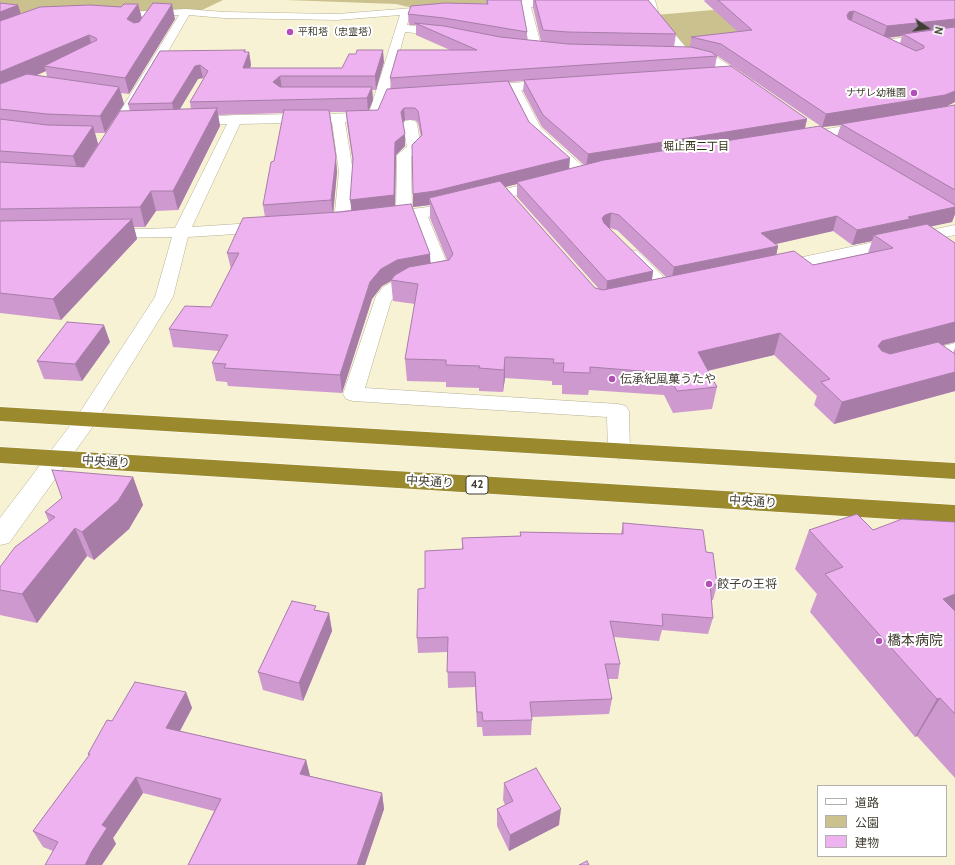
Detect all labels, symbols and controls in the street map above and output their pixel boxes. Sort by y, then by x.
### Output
north arrow [907,8,947,48]
text: N [931,25,946,36]
place label: 平和塔（忠霊塔） [298,26,378,38]
marker: 平和塔（忠霊塔） [285,27,295,37]
place label: ナザレ幼稚園 [846,87,906,99]
marker: ナザレ幼稚園 [909,88,919,98]
district label: 堀止西二丁目 [663,140,729,154]
place label: 伝承紀風菓うたや [620,372,716,386]
marker: 伝承紀風菓うたや [607,374,617,384]
street label: 中央通り [82,453,130,471]
street label: 中央通り [406,473,454,491]
road number: 42 [466,476,488,494]
street label: 中央通り [729,493,777,511]
place label: 餃子の王将 [717,577,777,591]
marker: 餃子の王将 [704,579,714,589]
place label: 橋本病院 [887,633,943,649]
marker: 橋本病院 [874,636,884,646]
legend [817,785,947,857]
text: 道路 [855,795,879,810]
text: 公園 [855,815,879,830]
text: 建物 [855,835,879,850]

